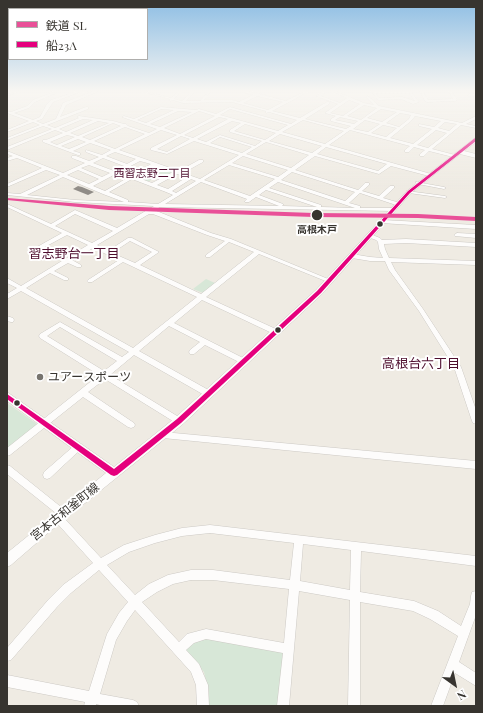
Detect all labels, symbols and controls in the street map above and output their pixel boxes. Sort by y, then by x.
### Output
legend [8,8,148,60]
text: 鉄道 SL [46,17,87,33]
text: 船23A [46,37,77,53]
district label: 西習志野二丁目 [114,167,190,181]
marker: 高根木戸 [310,208,324,222]
unlabelled marker [375,219,385,229]
place label: 高根木戸 [297,224,337,236]
district label: 習志野台一丁目 [29,246,119,262]
unlabelled marker [273,325,283,335]
district label: 高根台六丁目 [382,356,460,372]
place label: ユアースポーツ [48,370,131,384]
marker: ユアースポーツ [35,372,45,382]
unlabelled marker [12,398,22,408]
street label: 宮本古和釜町線 [28,480,102,544]
north arrow [435,665,475,705]
text: N [454,687,469,704]

